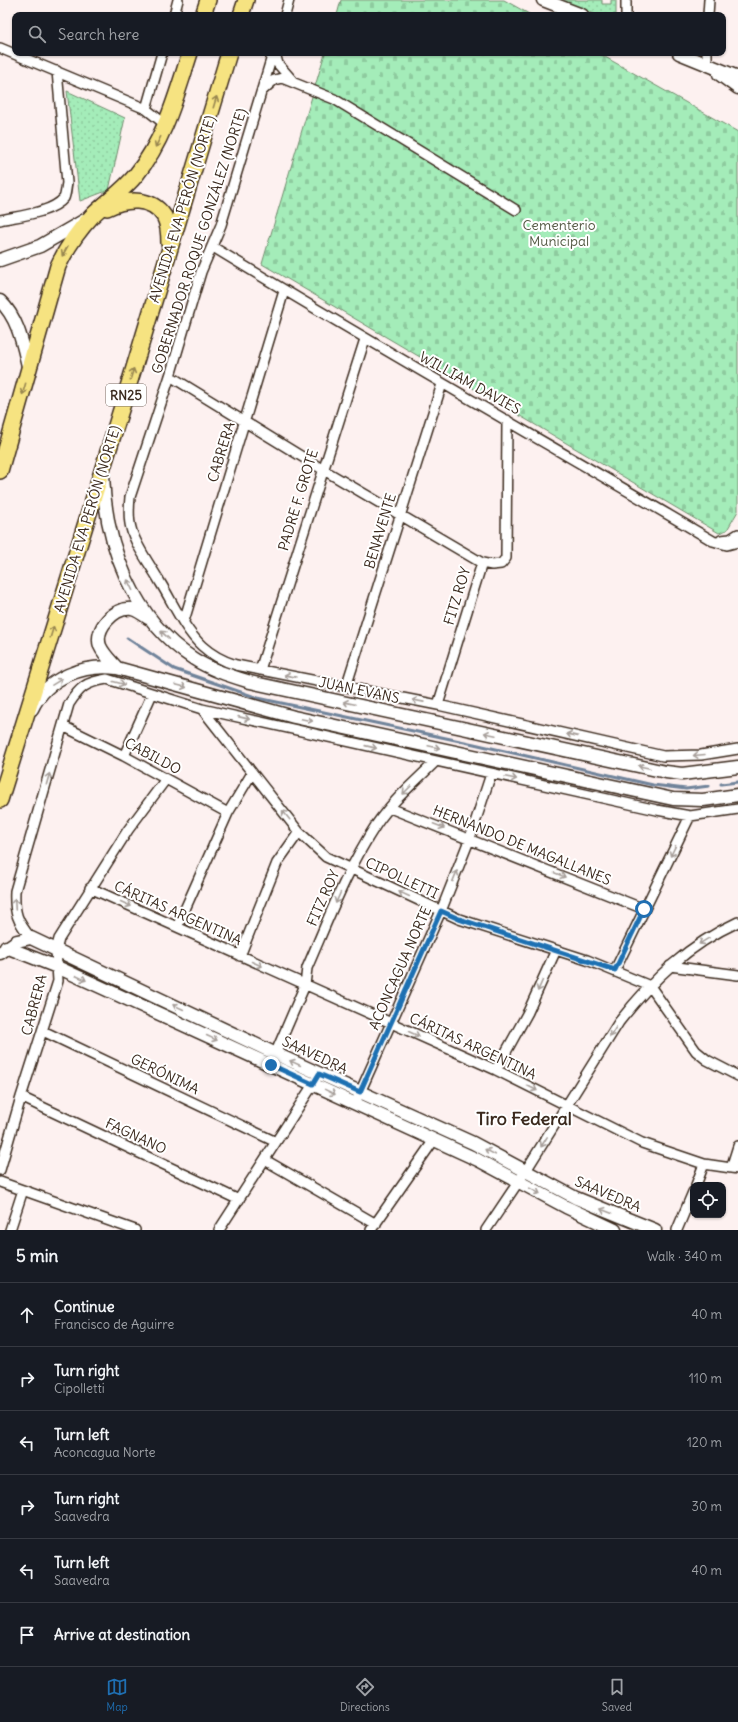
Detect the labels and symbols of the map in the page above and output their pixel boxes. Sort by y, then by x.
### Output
one-way arrow [212,96,219,109]
street label: GOBERNADOR ROQUE GONZÁLEZ (NORTE) [147,106,251,376]
street label: AVENIDA EVA PERÓN (NORTE) [145,113,219,305]
one-way arrow [154,136,161,148]
park label: Cementerio Municipal [522,216,596,250]
one-way arrow [61,245,69,257]
street label: WILLIAM DAVIES [416,348,524,418]
one-way arrow [129,368,137,380]
one-way arrow [20,382,27,395]
road number: RN25 [106,384,146,406]
street label: CABRERA [203,420,239,484]
street label: AVENIDA EVA PERÓN (NORTE) [50,423,124,615]
street label: PADRE F. GROTE [274,447,322,553]
street label: BENAVENTE [360,491,400,571]
street label: FITZ ROY [440,565,474,627]
one-way arrow [126,579,133,591]
one-way arrow [49,625,56,638]
one-way arrow [160,630,170,639]
one-way arrow [284,672,297,680]
street label: JUAN EVANS [317,673,401,707]
one-way arrow [51,677,62,686]
one-way arrow [112,679,125,687]
one-way arrow [174,683,187,690]
one-way arrow [411,697,424,705]
one-way arrow [343,699,356,707]
one-way arrow [237,715,250,723]
one-way arrow [300,716,313,724]
one-way arrow [483,729,496,737]
one-way arrow [566,731,579,739]
street label: CABILDO [122,734,185,779]
one-way arrow [364,744,377,752]
one-way arrow [427,744,440,752]
one-way arrow [693,751,706,758]
one-way arrow [638,763,651,771]
one-way arrow [45,772,52,785]
one-way arrow [505,775,518,783]
one-way arrow [402,785,412,795]
street label: HERNANDO DE MAGALLANES [430,801,614,889]
one-way arrow [281,810,290,821]
one-way arrow [433,823,445,831]
one-way arrow [669,844,676,856]
street label: CIPOLLETTI [362,853,442,903]
street label: FITZ ROY [303,867,343,929]
one-way arrow [451,870,459,882]
one-way arrow [553,871,565,879]
street label: CÁRITAS ARGENTINA [111,877,245,949]
one-way arrow [398,890,410,897]
one-way arrow [334,892,341,904]
one-way arrow [12,898,19,911]
route start [635,900,653,918]
one-way arrow [120,901,132,908]
street label: ACONCAGUA NORTE [365,903,435,1033]
one-way arrow [698,938,710,946]
one-way arrow [251,961,263,968]
street label: CABRERA [17,973,51,1037]
one-way arrow [75,975,87,982]
one-way arrow [536,979,543,991]
one-way arrow [172,1003,184,1010]
street label: CÁRITAS ARGENTINA [407,1009,539,1083]
one-way arrow [608,1026,616,1038]
one-way arrow [408,1031,420,1038]
street label: SAAVEDRA [279,1032,351,1078]
one-way arrow [206,1035,218,1042]
street label: GERÓNIMA [128,1050,202,1098]
route end [262,1056,280,1074]
one-way arrow [290,1059,302,1066]
one-way arrow [526,1085,538,1093]
one-way arrow [324,1089,336,1096]
district label: Tiro Federal [476,1107,572,1130]
street label: FAGNANO [102,1114,170,1158]
one-way arrow [539,1136,547,1148]
one-way arrow [484,1148,496,1156]
street label: SAAVEDRA [572,1172,644,1216]
one-way arrow [529,1188,541,1195]
one-way arrow [600,1206,612,1214]

